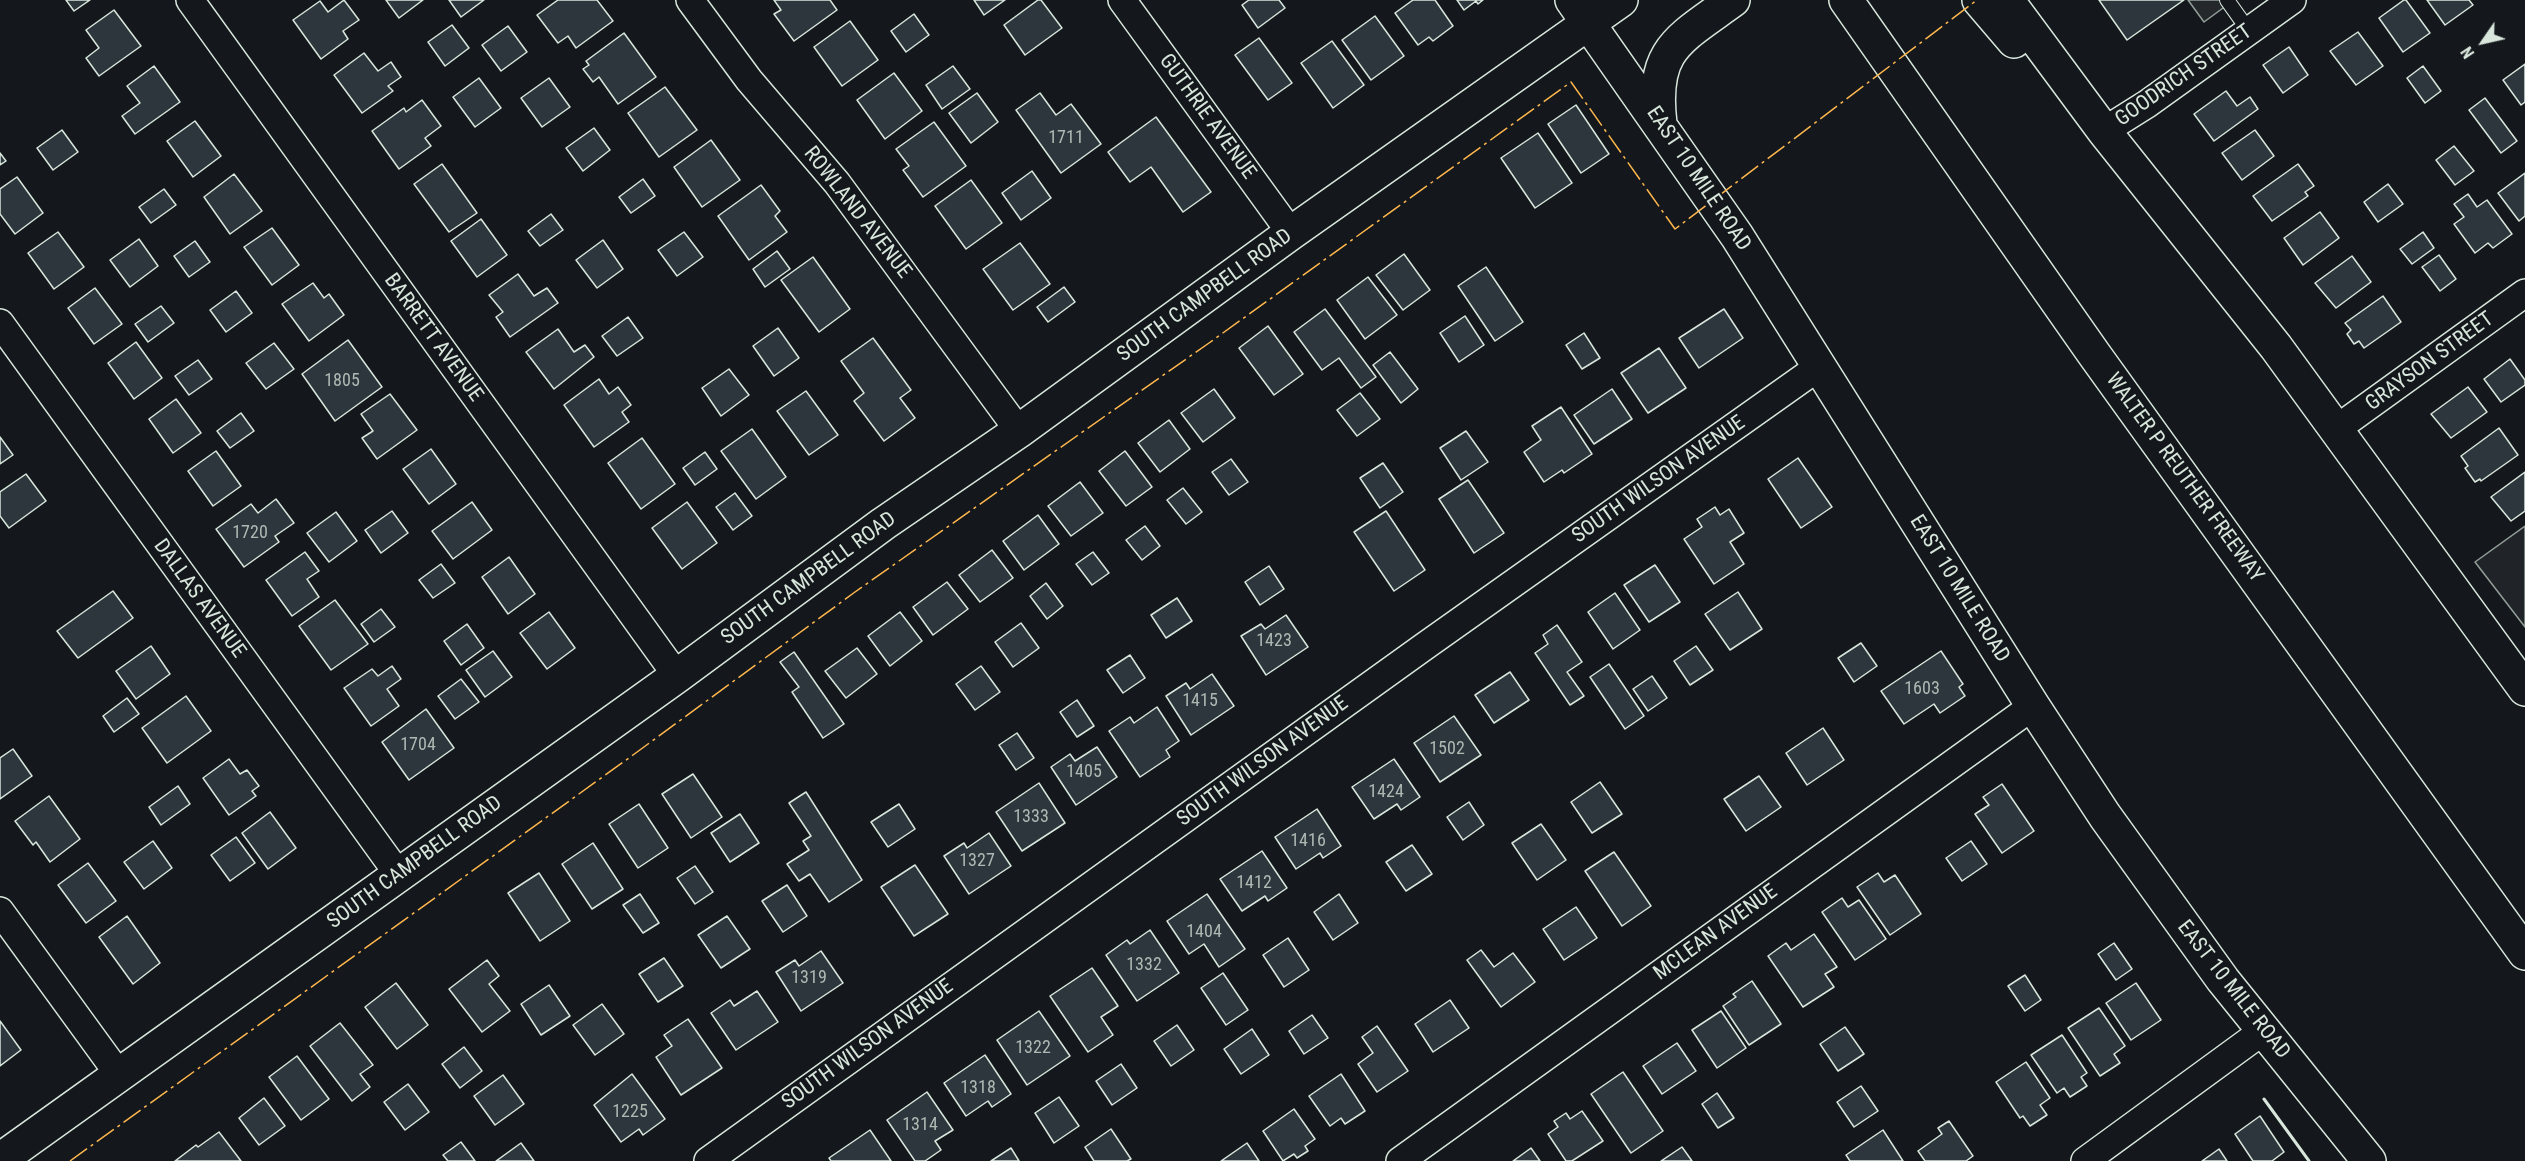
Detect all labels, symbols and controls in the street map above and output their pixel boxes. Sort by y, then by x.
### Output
north arrow [2453,12,2513,72]
street label: GOODRICH STREET [2111,20,2257,132]
text: N [2457,43,2478,62]
street label: GUTHRIE AVENUE [1153,50,1261,184]
street label: EAST 10 MILE ROAD [1640,102,1756,256]
house number: 1711 [1048,127,1084,149]
street label: ROWLAND AVENUE [798,142,916,284]
street label: SOUTH CAMPBELL ROAD [1113,224,1297,368]
street label: BARRETT AVENUE [378,269,488,407]
street label: GRAYSON STREET [2361,307,2499,417]
street label: WALTER P REUTHER FREEWAY [2100,369,2268,587]
house number: 1805 [324,370,360,392]
street label: SOUTH WILSON AVENUE [1568,411,1750,549]
street label: SOUTH CAMPBELL ROAD [717,507,901,651]
street label: EAST 10 MILE ROAD [1904,511,2014,667]
house number: 1720 [232,522,268,544]
street label: DALLAS AVENUE [148,535,250,663]
house number: 1423 [1256,630,1292,652]
house number: 1603 [1904,678,1940,700]
house number: 1415 [1182,690,1218,712]
street label: SOUTH WILSON AVENUE [1173,691,1353,833]
house number: 1704 [400,734,436,756]
house number: 1502 [1429,738,1465,760]
house number: 1405 [1066,761,1102,783]
house number: 1424 [1368,781,1404,803]
street label: SOUTH CAMPBELL ROAD [323,791,507,935]
house number: 1333 [1013,806,1049,828]
house number: 1416 [1290,830,1326,852]
house number: 1327 [959,850,995,872]
house number: 1412 [1236,872,1272,894]
street label: MCLEAN AVENUE [1649,880,1783,986]
street label: EAST 10 MILE ROAD [2171,916,2295,1064]
house number: 1404 [1186,921,1222,943]
house number: 1332 [1126,954,1162,976]
house number: 1319 [791,967,827,989]
street label: SOUTH WILSON AVENUE [778,974,958,1116]
house number: 1322 [1015,1037,1051,1059]
house number: 1318 [960,1077,996,1099]
house number: 1225 [612,1101,648,1123]
house number: 1314 [902,1114,938,1136]

